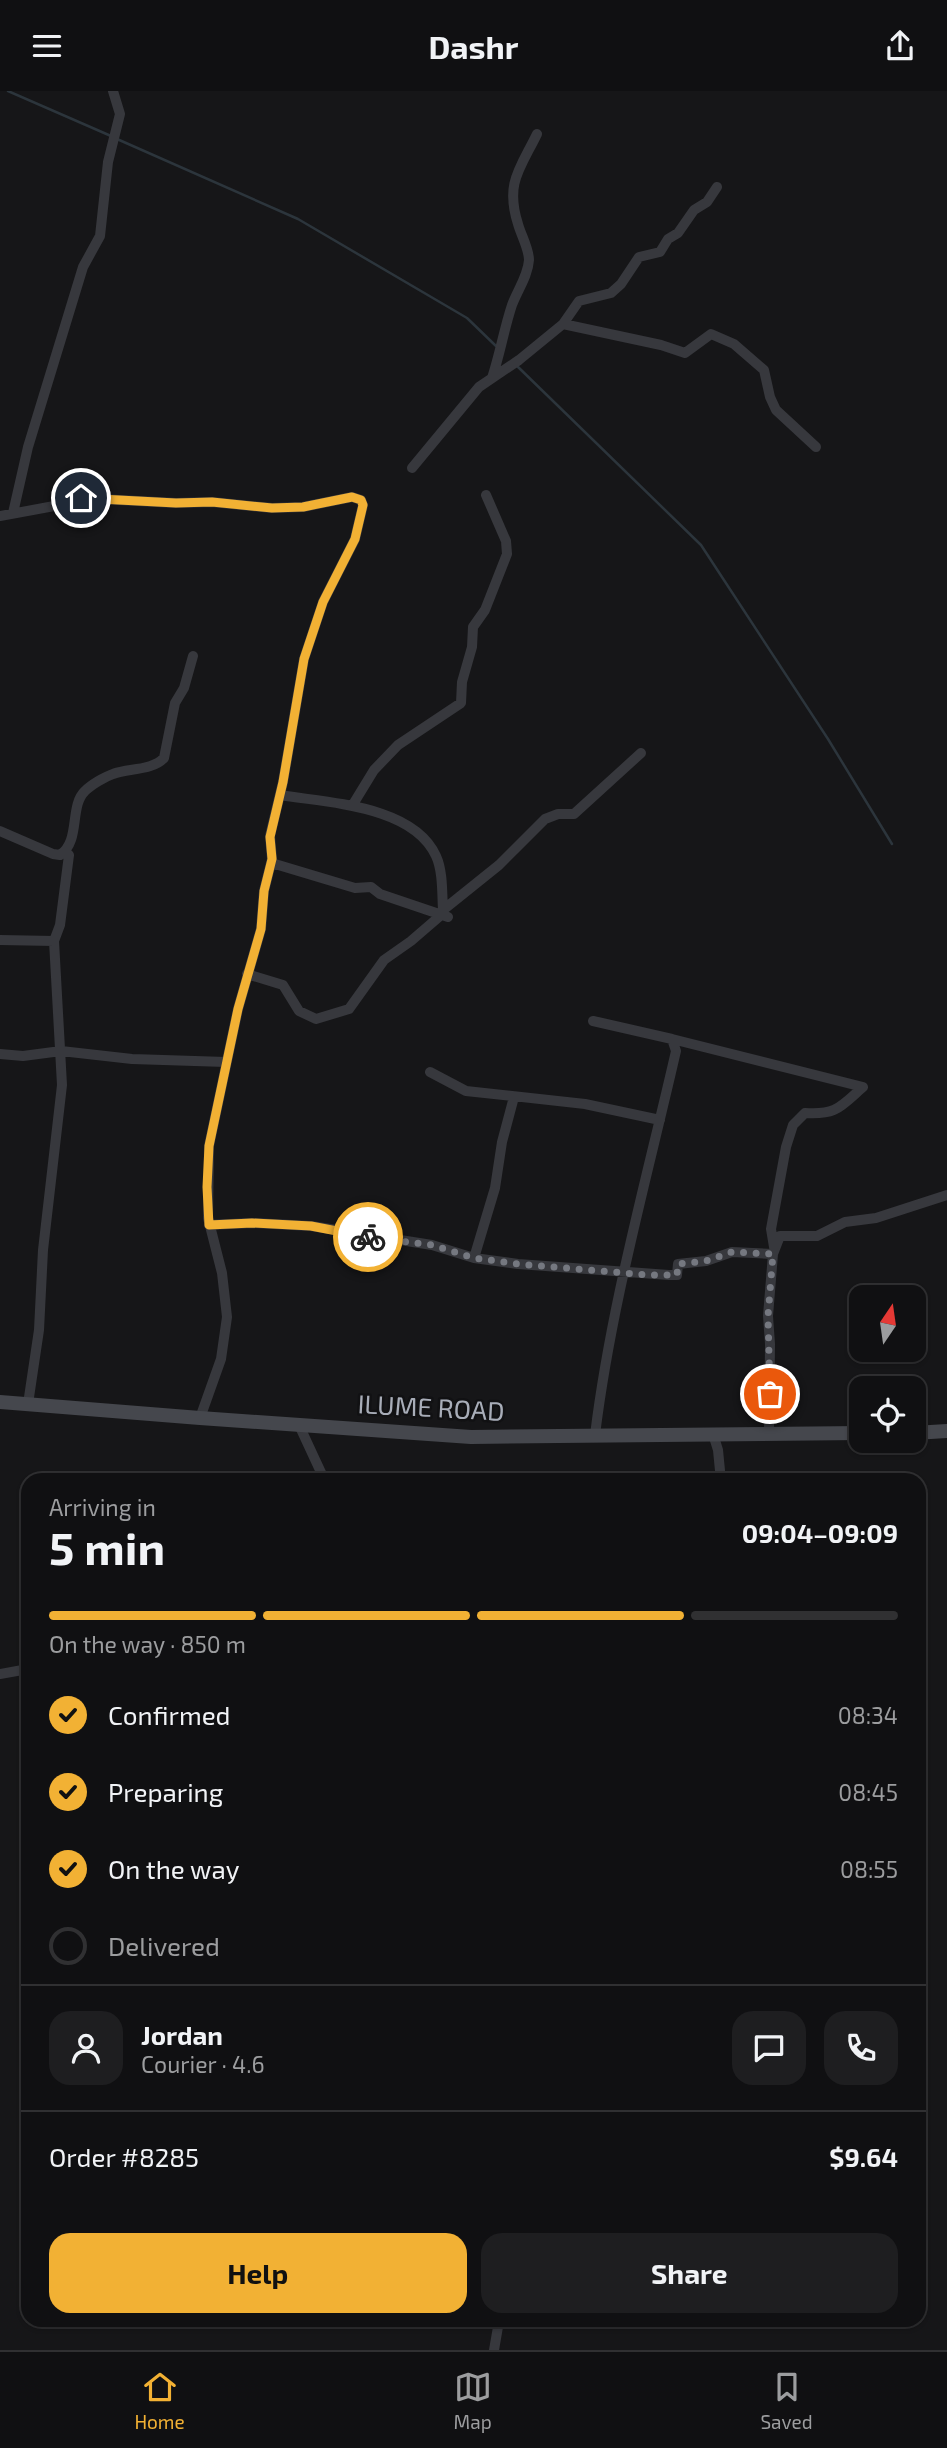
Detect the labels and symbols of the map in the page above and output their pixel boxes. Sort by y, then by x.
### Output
pin [51,468,111,528]
courier [333,1202,403,1272]
north arrow [849,1285,926,1361]
pin [740,1364,800,1424]
street label: ILUME ROAD [357,1387,505,1426]

